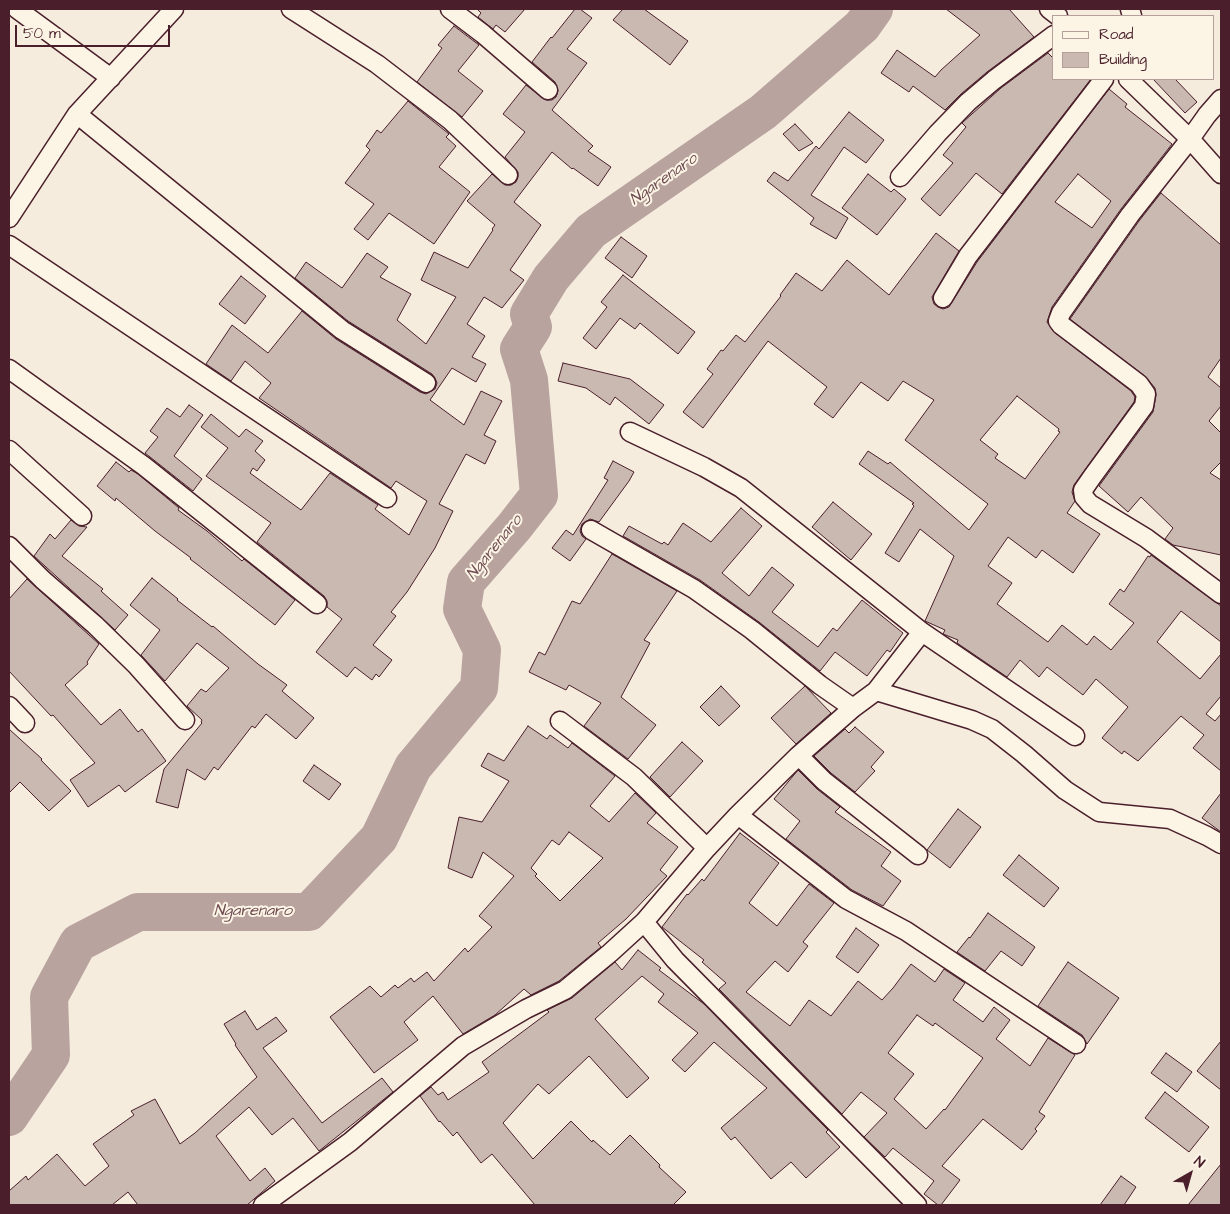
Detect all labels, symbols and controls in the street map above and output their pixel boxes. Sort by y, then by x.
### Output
scale bar [18,15,172,47]
legend [1052,15,1215,80]
text: 50 m [23,23,61,44]
text: Road [1099,24,1133,45]
text: Building [1099,49,1147,70]
water label: Ngarenaro [627,150,701,210]
water label: Ngarenaro [463,512,527,584]
water label: Ngarenaro [214,902,292,922]
north arrow [1165,1149,1215,1199]
text: N [1190,1152,1209,1173]

